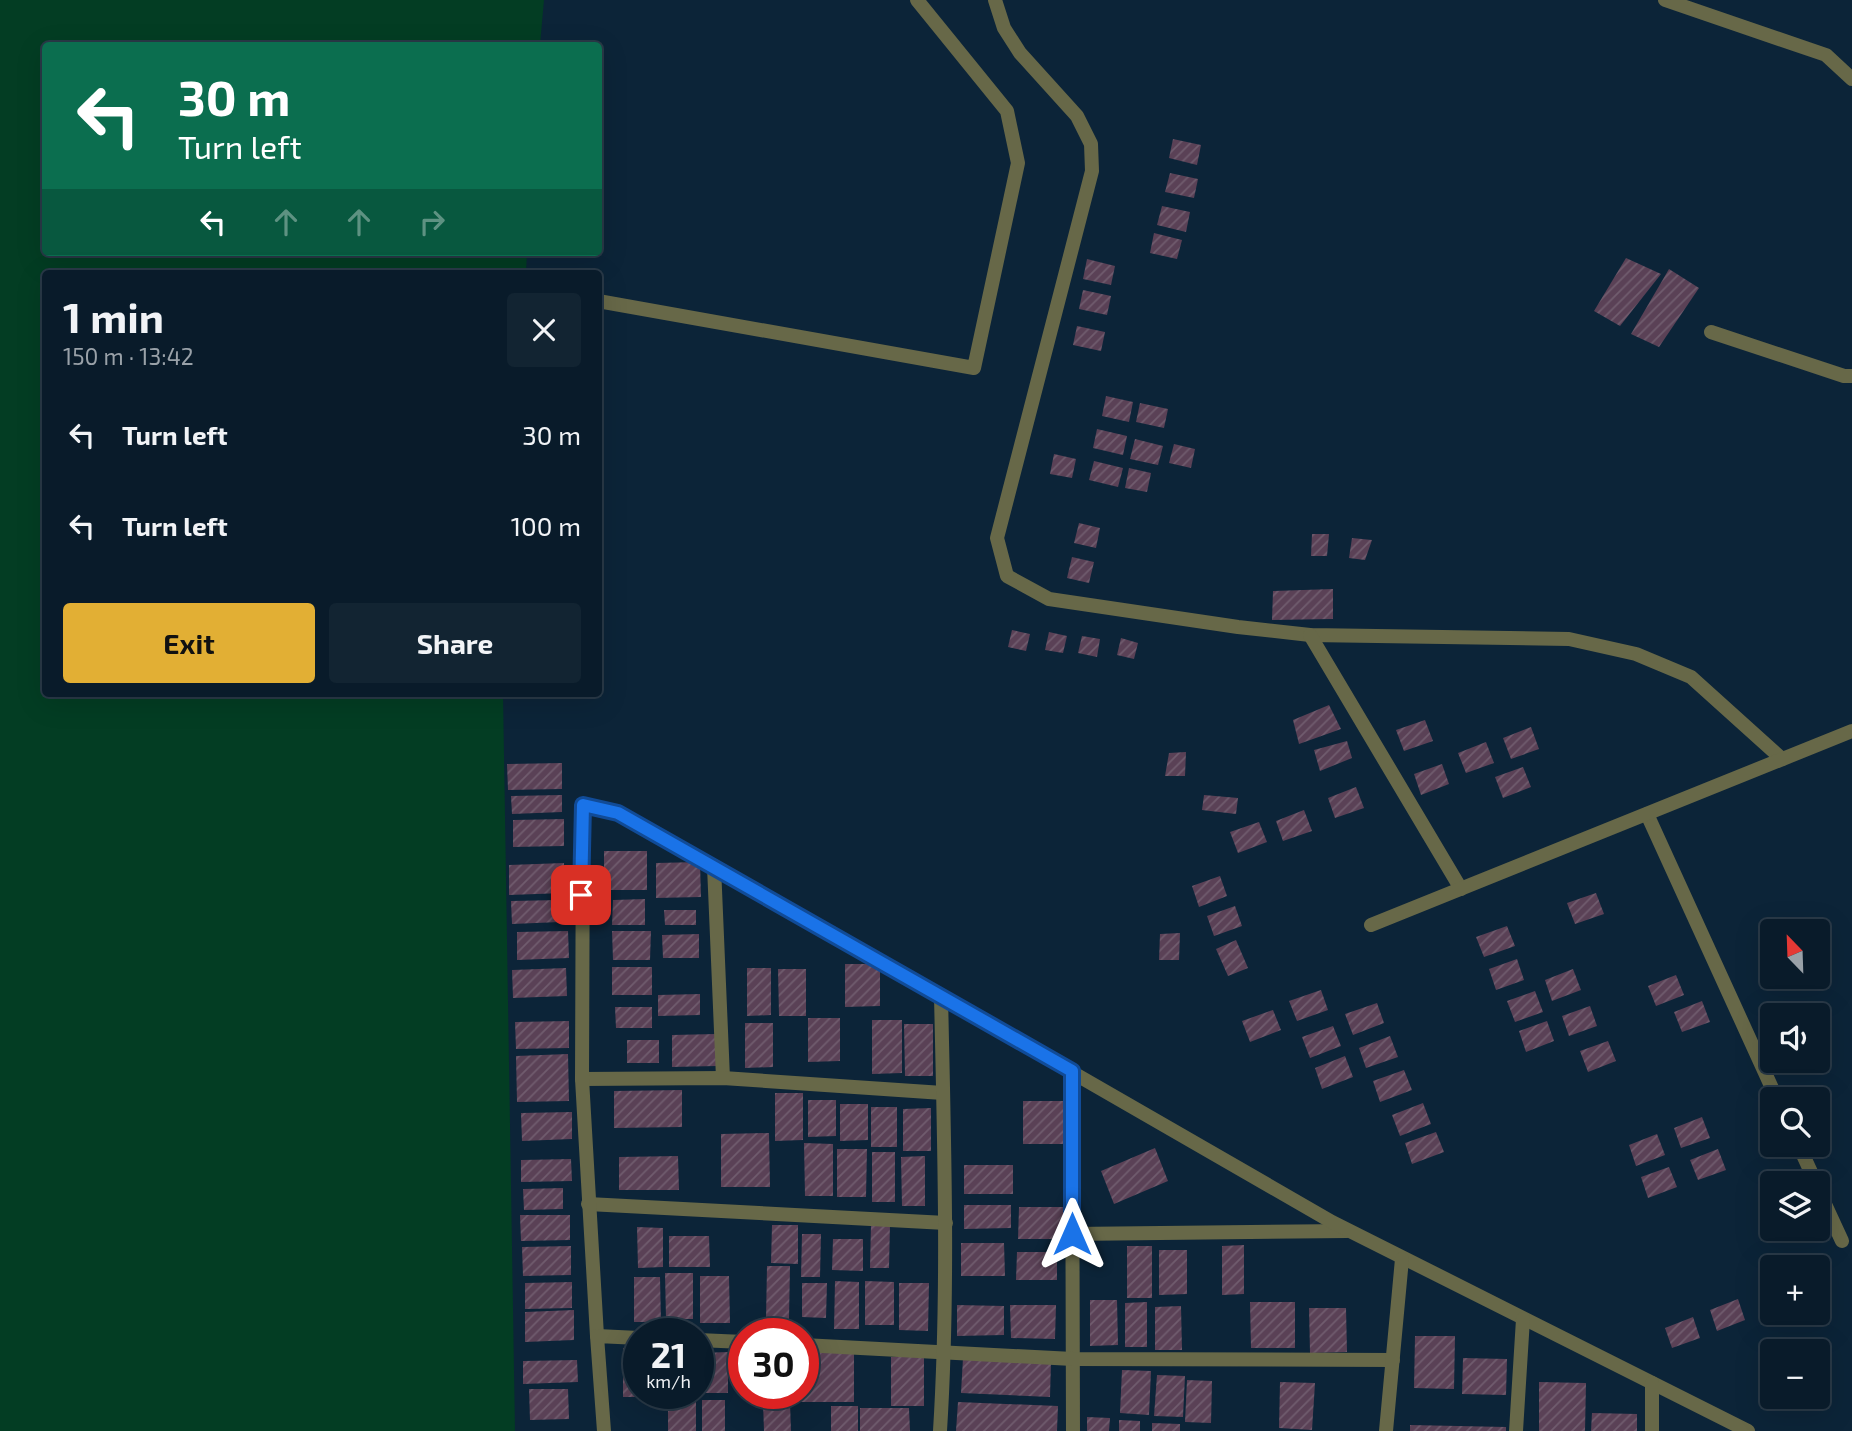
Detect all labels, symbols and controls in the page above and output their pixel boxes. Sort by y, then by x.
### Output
text: 30 m [178,67,290,126]
icon: left [63,70,154,161]
text: Turn left [178,127,302,165]
icon: left [194,203,232,241]
icon: ahead [267,203,305,241]
icon: ahead [340,203,378,241]
icon: right [413,203,451,241]
text: 1 min [63,291,164,341]
button: close [507,293,581,367]
text: 150 m · 13:42 [63,342,194,370]
icon: left [63,416,101,454]
text: Turn left [122,419,228,450]
text: 30 m [522,419,581,450]
icon: left [63,507,101,545]
text: Turn left [122,510,228,541]
text: 100 m [511,510,581,541]
button: Exit [63,603,315,683]
button: Share [329,603,581,683]
pin [551,865,611,925]
icon: arrive [562,876,600,914]
north arrow [1760,919,1830,989]
map controls [1760,919,1830,1409]
button: sound [1760,1003,1830,1073]
button: search [1760,1087,1830,1157]
button: layers [1760,1171,1830,1241]
position arrow [1035,1197,1109,1271]
button: + [1760,1255,1830,1325]
speed limit sign: 30 [728,1318,819,1409]
text: 21 [651,1333,686,1375]
button: − [1760,1339,1830,1409]
text: km/h [646,1370,691,1392]

